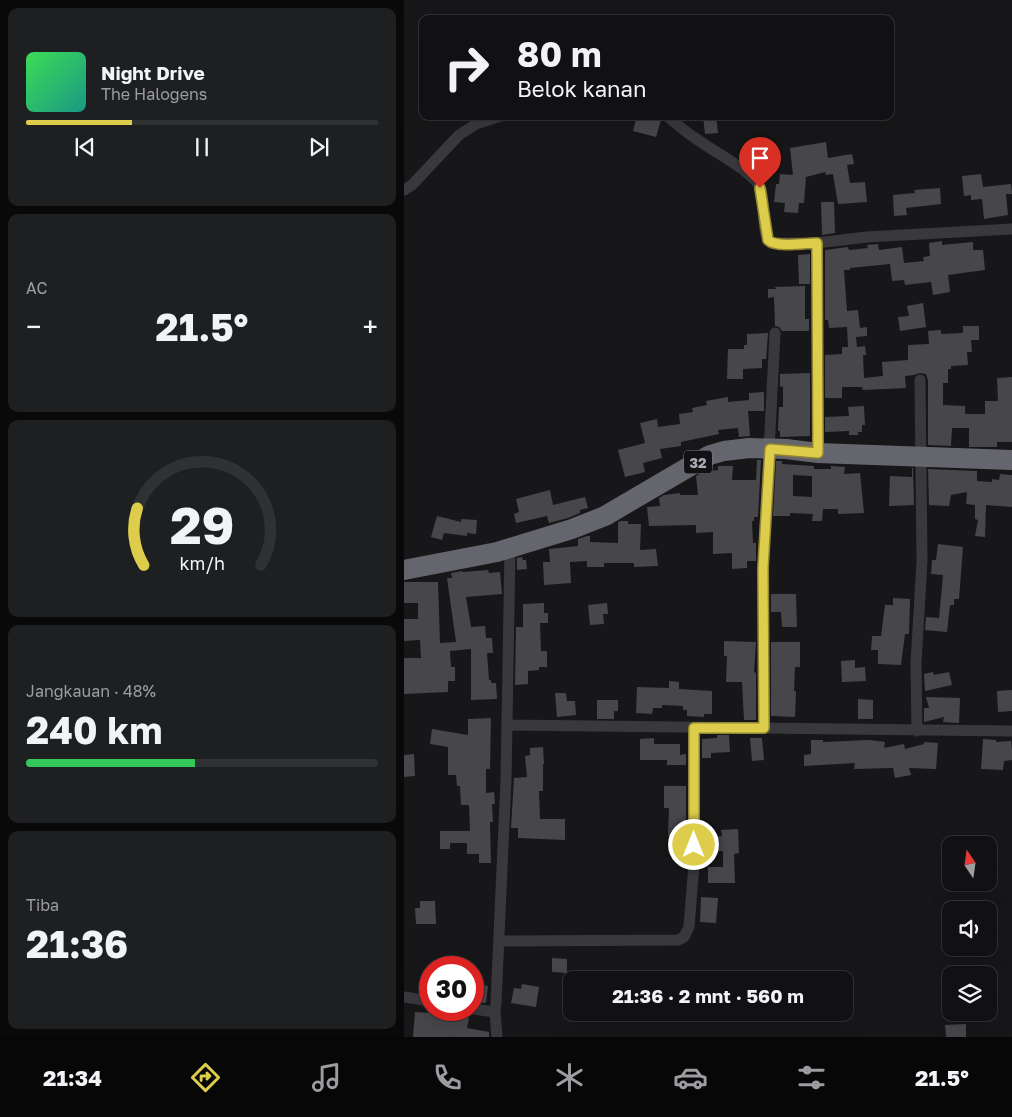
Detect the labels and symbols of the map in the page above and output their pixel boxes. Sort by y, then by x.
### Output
pin [739,137,781,188]
road number: 32 [684,451,712,474]
position arrow [667,818,719,870]
north arrow [942,836,996,891]
speed limit sign: 30 [419,956,484,1021]

